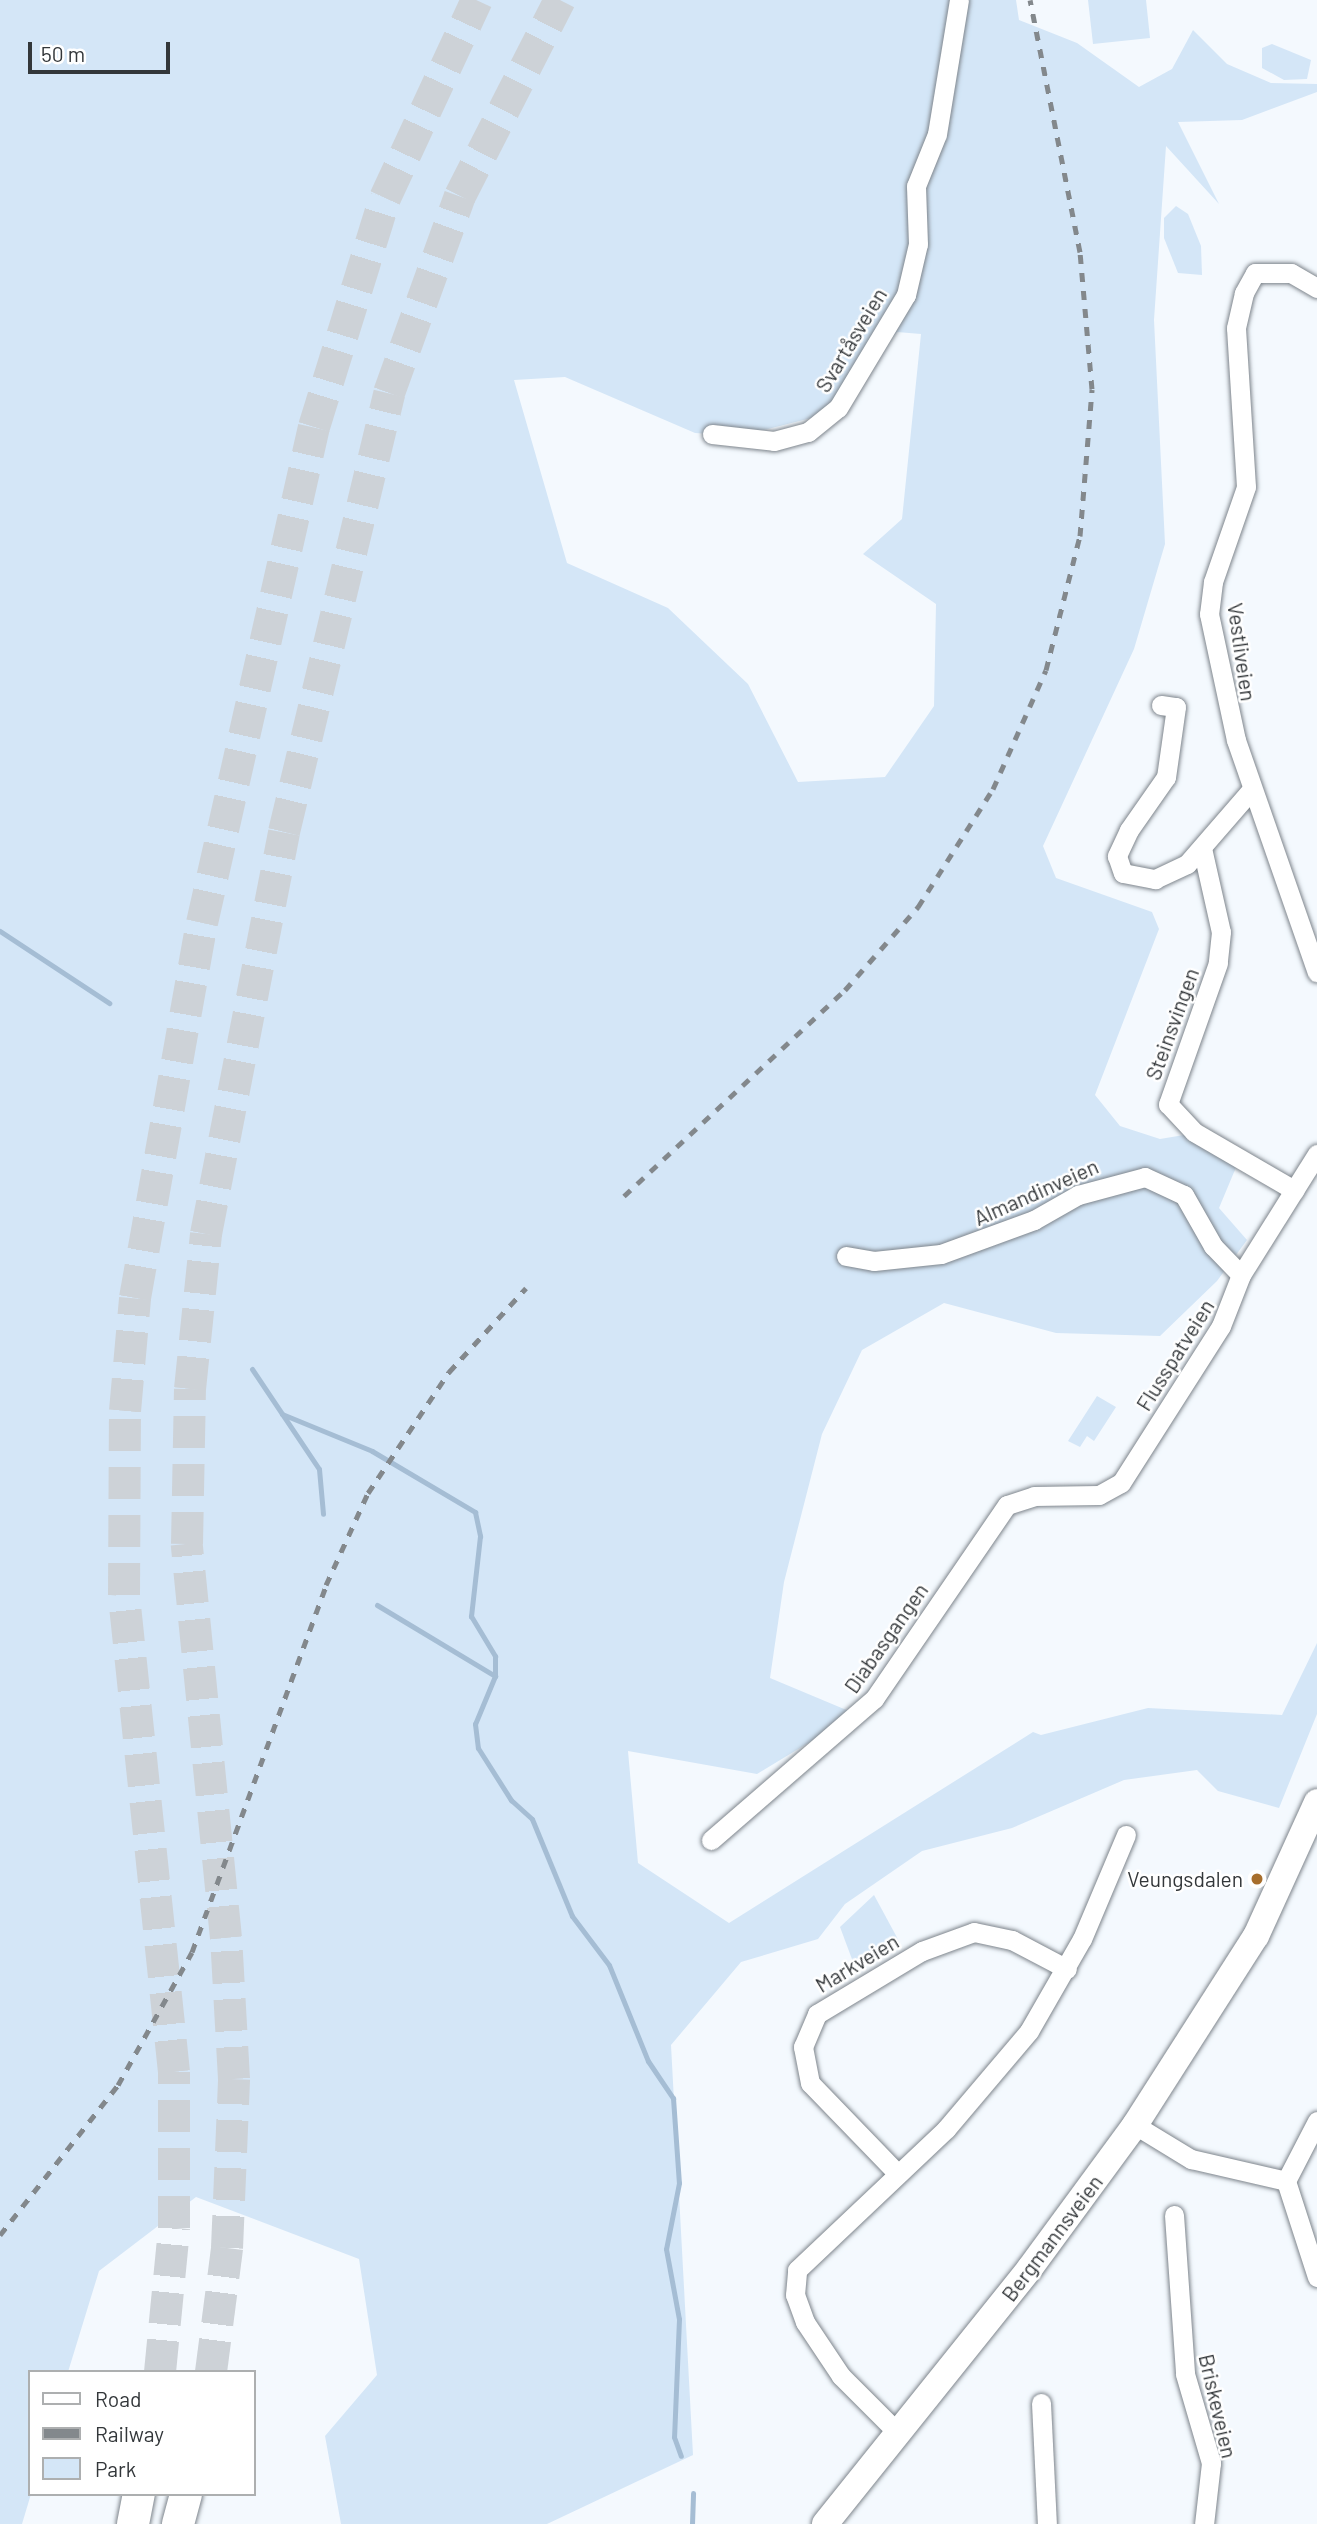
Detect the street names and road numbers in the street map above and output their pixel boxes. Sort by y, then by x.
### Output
street label: Svartåsveien [810,283,892,397]
street label: Vestliveien [1223,601,1261,703]
street label: Steinsvingen [1140,965,1204,1083]
street label: Almandinveien [970,1153,1102,1231]
street label: Flusspatveien [1131,1295,1219,1415]
street label: Diabasgangen [839,1578,933,1698]
street label: Markveien [811,1928,903,1998]
street label: Bergmannsveien [996,2170,1108,2306]
street label: Briskeveien [1194,2352,1242,2460]

